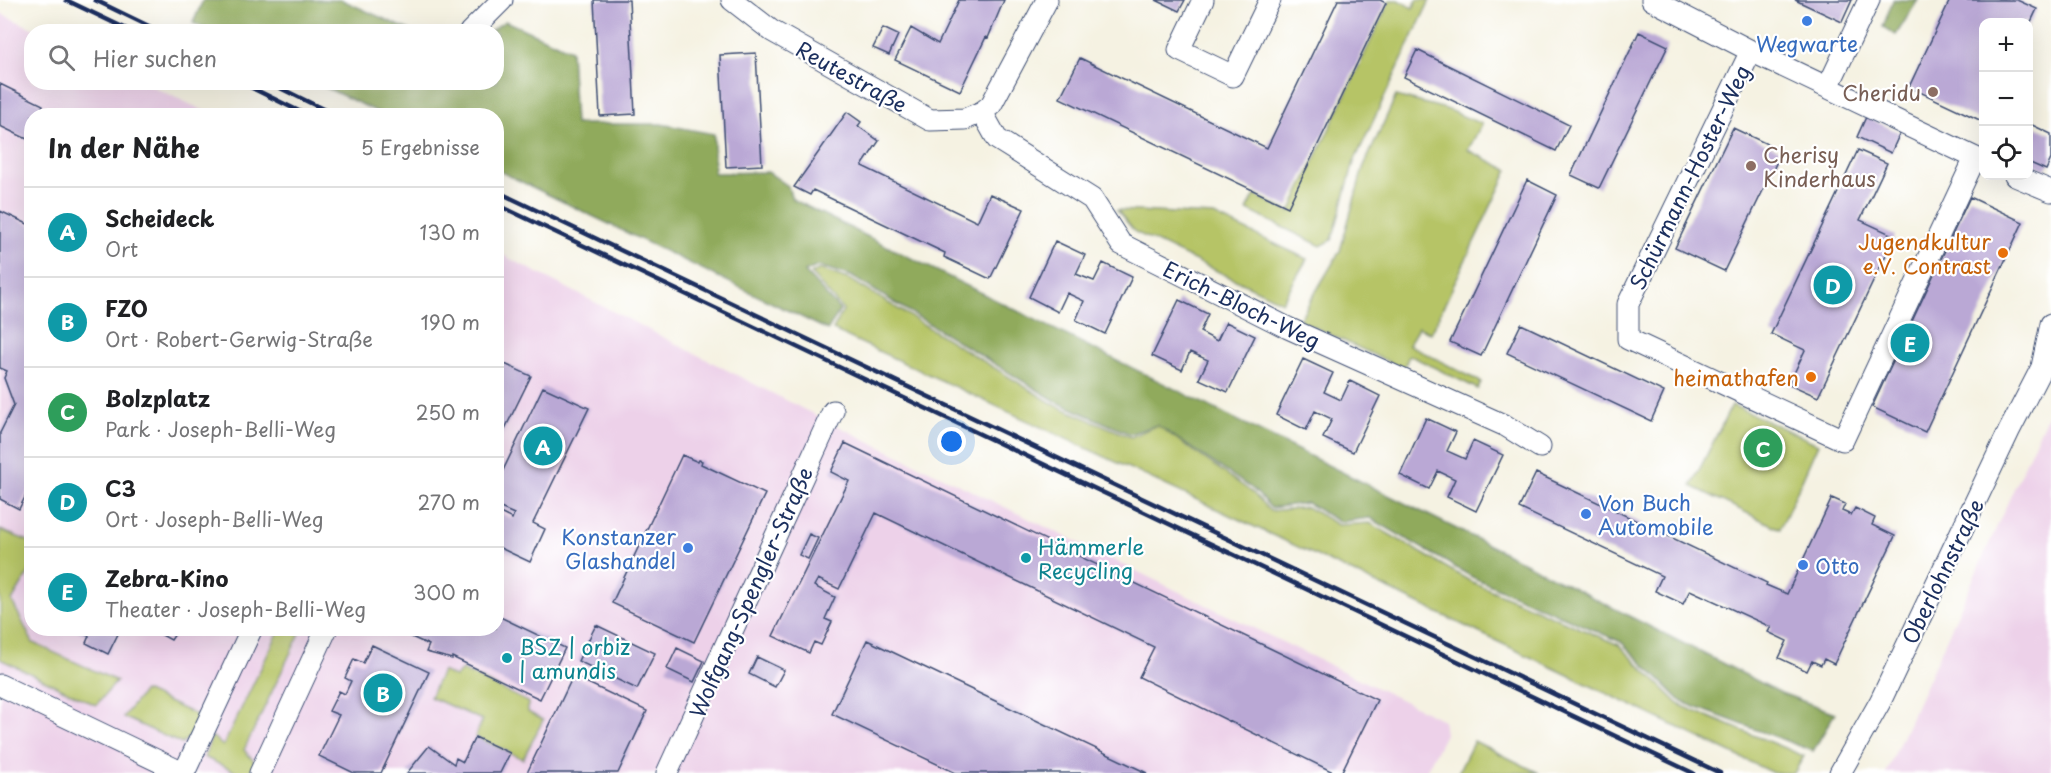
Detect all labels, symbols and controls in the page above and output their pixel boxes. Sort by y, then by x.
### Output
marker: Wegwarte [1800,14,1814,28]
map controls [1979,18,2033,180]
button: + [1979,18,2033,72]
search box [24,24,504,90]
place label: Wegwarte [1756,27,1858,59]
street label: Reutestraße [791,32,913,120]
icon: search [45,41,78,74]
text: Hier suchen [93,41,217,74]
street label: Schürmann-Hoster-Weg [1621,59,1757,295]
button: − [1979,72,2033,126]
place label: Cheridu [1842,76,1921,108]
marker: Cheridu [1926,85,1940,99]
button: locate [1979,126,2033,180]
text: In der Nähe [48,128,200,167]
text: 5 Ergebnisse [361,132,480,162]
place label: Cherisy Kinderhaus [1763,138,1876,194]
marker: Cherisy Kinderhaus [1744,159,1758,173]
text: Scheideck [105,201,214,234]
text: A [60,217,75,247]
text: 130 m [420,217,480,247]
place label: Jugendkultur e.V. Contrast [1858,225,1991,281]
text: Ort [105,234,138,264]
marker: Jugendkultur e.V. Contrast [1996,246,2010,260]
street label: Erich-Bloch-Weg [1158,252,1326,356]
pin: D [1814,262,1852,308]
text: FZO [105,291,148,324]
text: B [61,307,74,337]
text: 190 m [421,307,480,337]
pin: E [1890,320,1930,366]
text: Ort · Robert-Gerwig-Straße [105,324,373,354]
place label: heimathafen [1673,361,1799,393]
marker: heimathafen [1804,370,1818,384]
text: Bolzplatz [105,381,210,414]
text: C [60,397,75,427]
text: 250 m [416,397,480,427]
text: Park · Joseph-Belli-Weg [105,414,336,444]
pin: A [524,424,562,468]
pin: C [1744,426,1782,470]
your location [937,427,966,456]
street label: Wolfgang-Spengler-Straße [680,461,820,723]
text: C3 [105,471,136,504]
place label: Von Buch Automobile [1598,486,1714,542]
text: D [60,487,75,517]
text: 270 m [417,487,480,517]
street label: Oberlohnstraße [1893,493,1991,649]
text: Ort · Joseph-Belli-Weg [105,504,323,534]
marker: Von Buch Automobile [1579,507,1593,521]
place label: Konstanzer Glashandel [561,520,676,576]
place label: Hämmerle Recycling [1038,530,1144,586]
marker: Konstanzer Glashandel [681,541,695,555]
place label: Otto [1815,549,1860,581]
marker: Hämmerle Recycling [1019,551,1033,565]
marker: Otto [1796,558,1810,572]
text: Zebra-Kino [105,561,228,594]
text: E [61,577,74,607]
text: 300 m [413,577,480,607]
text: Theater · Joseph-Belli-Weg [105,594,366,624]
place label: BSZ | orbiz | amundis [519,630,630,686]
marker: BSZ | orbiz | amundis [500,651,514,665]
pin: B [364,670,403,716]

